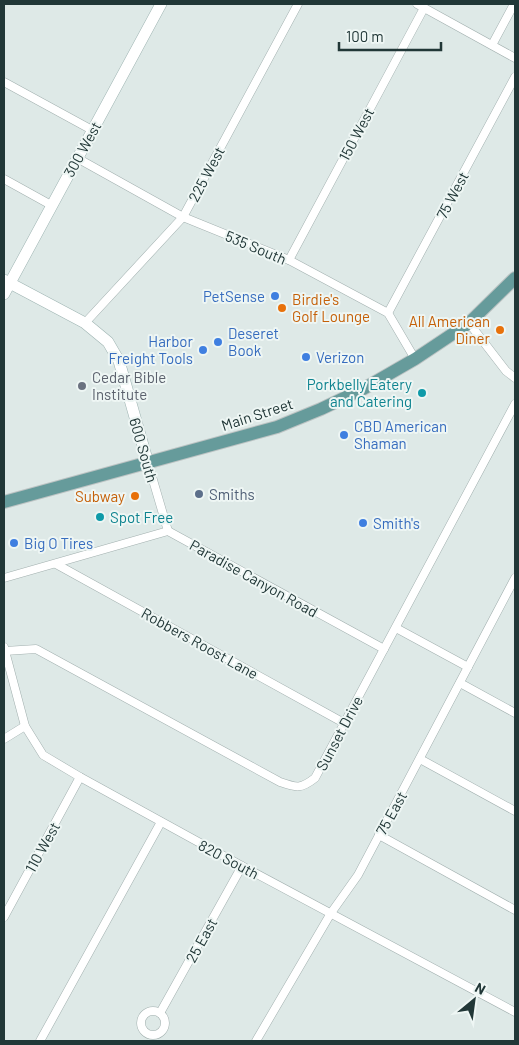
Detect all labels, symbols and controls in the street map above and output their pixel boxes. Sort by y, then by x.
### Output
scale bar [339,20,442,52]
text: 100 m [346,27,384,45]
street label: 150 West [335,104,377,164]
street label: 300 West [59,118,105,180]
street label: 225 West [184,143,228,205]
street label: 75 West [432,168,472,222]
street label: 535 South [223,226,289,268]
place label: PetSense [203,287,265,305]
marker: PetSense [269,290,281,302]
place label: Birdie's Golf Lounge [292,290,370,325]
marker: Birdie's Golf Lounge [276,302,288,314]
place label: All American Diner [409,312,491,347]
place label: Deseret Book [228,324,279,359]
marker: All American Diner [494,324,506,336]
place label: Harbor Freight Tools [108,332,194,367]
marker: Deseret Book [212,336,224,348]
marker: Harbor Freight Tools [197,344,209,356]
place label: Verizon [316,348,364,366]
marker: Verizon [300,351,312,363]
place label: Cedar Bible Institute [92,368,166,403]
place label: Porkbelly Eatery and Catering [307,375,412,410]
marker: Cedar Bible Institute [76,380,88,392]
marker: Porkbelly Eatery and Catering [416,387,428,399]
street label: Main Street [219,394,295,434]
street label: 600 South [126,416,162,484]
place label: CBD American Shaman [354,417,447,452]
marker: CBD American Shaman [338,429,350,441]
place label: Smiths [209,485,255,503]
place label: Subway [75,487,125,505]
marker: Smiths [193,488,205,500]
marker: Subway [129,490,141,502]
place label: Spot Free [110,508,173,526]
marker: Spot Free [94,511,106,523]
place label: Smith's [373,514,420,532]
marker: Smith's [357,517,369,529]
place label: Big O Tires [24,534,93,552]
street label: Paradise Canyon Road [187,535,321,621]
marker: Big O Tires [8,537,20,549]
street label: Robbers Roost Lane [139,603,261,683]
street label: Sunset Drive [312,693,366,773]
street label: 75 East [372,788,410,838]
street label: 110 West [21,819,63,875]
street label: 820 South [196,836,262,882]
street label: 25 East [181,915,221,965]
north arrow [449,975,499,1025]
text: N [472,979,489,998]

